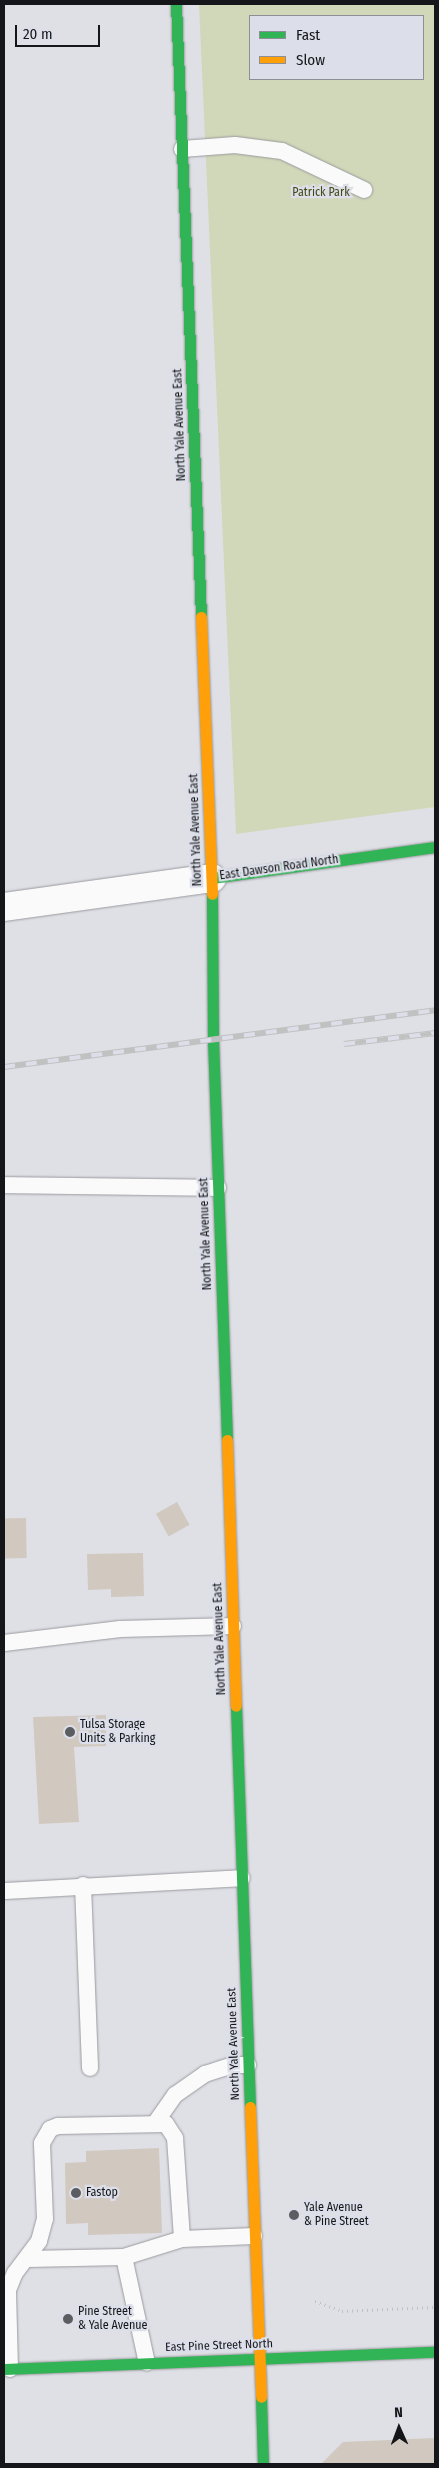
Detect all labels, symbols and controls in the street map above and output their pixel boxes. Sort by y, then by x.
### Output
scale bar [18,15,102,47]
legend [249,15,424,80]
text: 20 m [23,25,53,43]
text: Fast [296,26,320,44]
text: Slow [296,51,325,69]
park label: Patrick Park [292,186,350,200]
street label: North Yale Avenue East [171,368,189,482]
street label: North Yale Avenue East [187,773,205,887]
street label: East Dawson Road North [219,853,339,883]
street label: North Yale Avenue East [197,1177,215,1291]
street label: North Yale Avenue East [211,1582,229,1696]
place label: Tulsa Storage Units & Parking [80,1718,155,1746]
marker: Tulsa Storage Units & Parking [64,1726,76,1738]
street label: North Yale Avenue East [225,1987,243,2101]
place label: Fastop [86,2186,118,2200]
marker: Fastop [70,2187,82,2199]
place label: Yale Avenue & Pine Street [304,2201,369,2229]
marker: Yale Avenue & Pine Street [288,2209,300,2221]
place label: Pine Street & Yale Avenue [78,2305,148,2333]
marker: Pine Street & Yale Avenue [62,2313,74,2325]
street label: East Pine Street North [165,2337,273,2355]
north arrow [374,2403,424,2453]
text: N [394,2404,403,2421]

